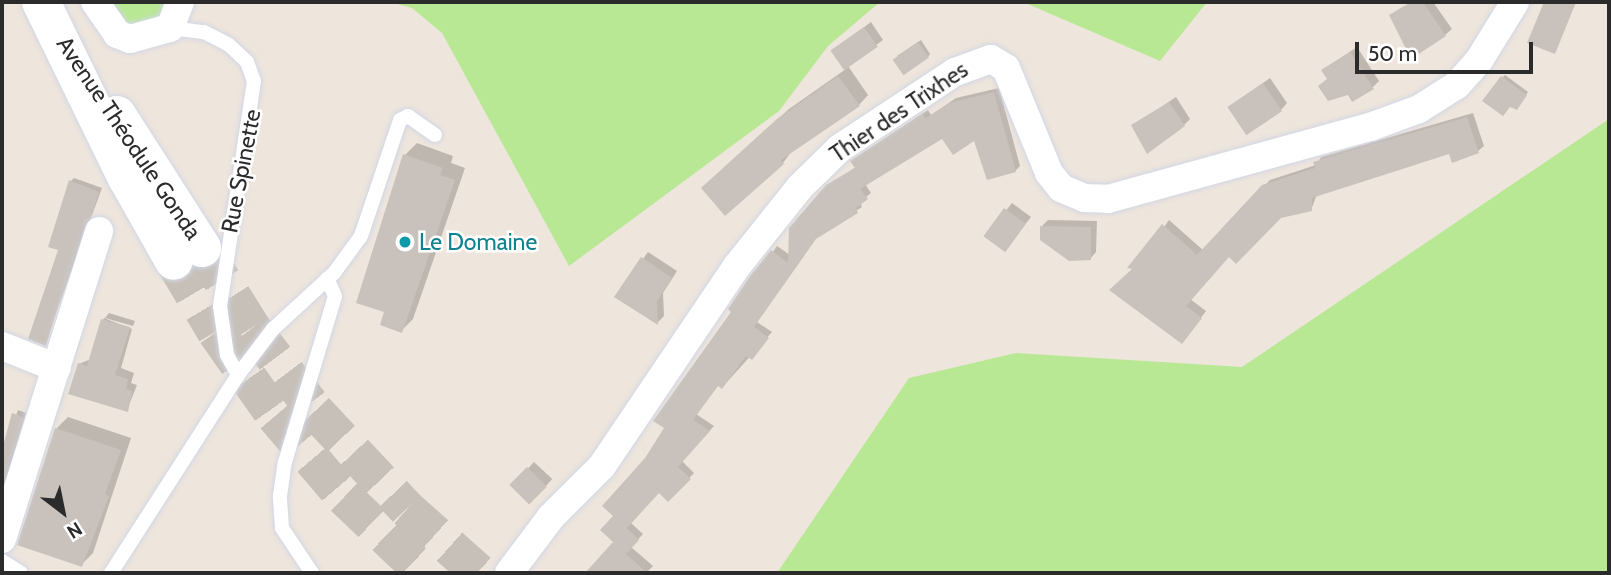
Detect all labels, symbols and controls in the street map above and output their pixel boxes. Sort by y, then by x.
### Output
scale bar [1359,28,1538,72]
street label: Avenue Théodule Gonda [51,31,207,245]
text: 50 m [1368,41,1417,66]
street label: Thier des Trixhes [825,56,973,168]
street label: Rue Spinette [215,107,267,235]
place label: Le Domaine [419,228,537,256]
marker: Le Domaine [397,234,413,250]
north arrow [28,477,98,547]
text: N [63,517,86,544]

